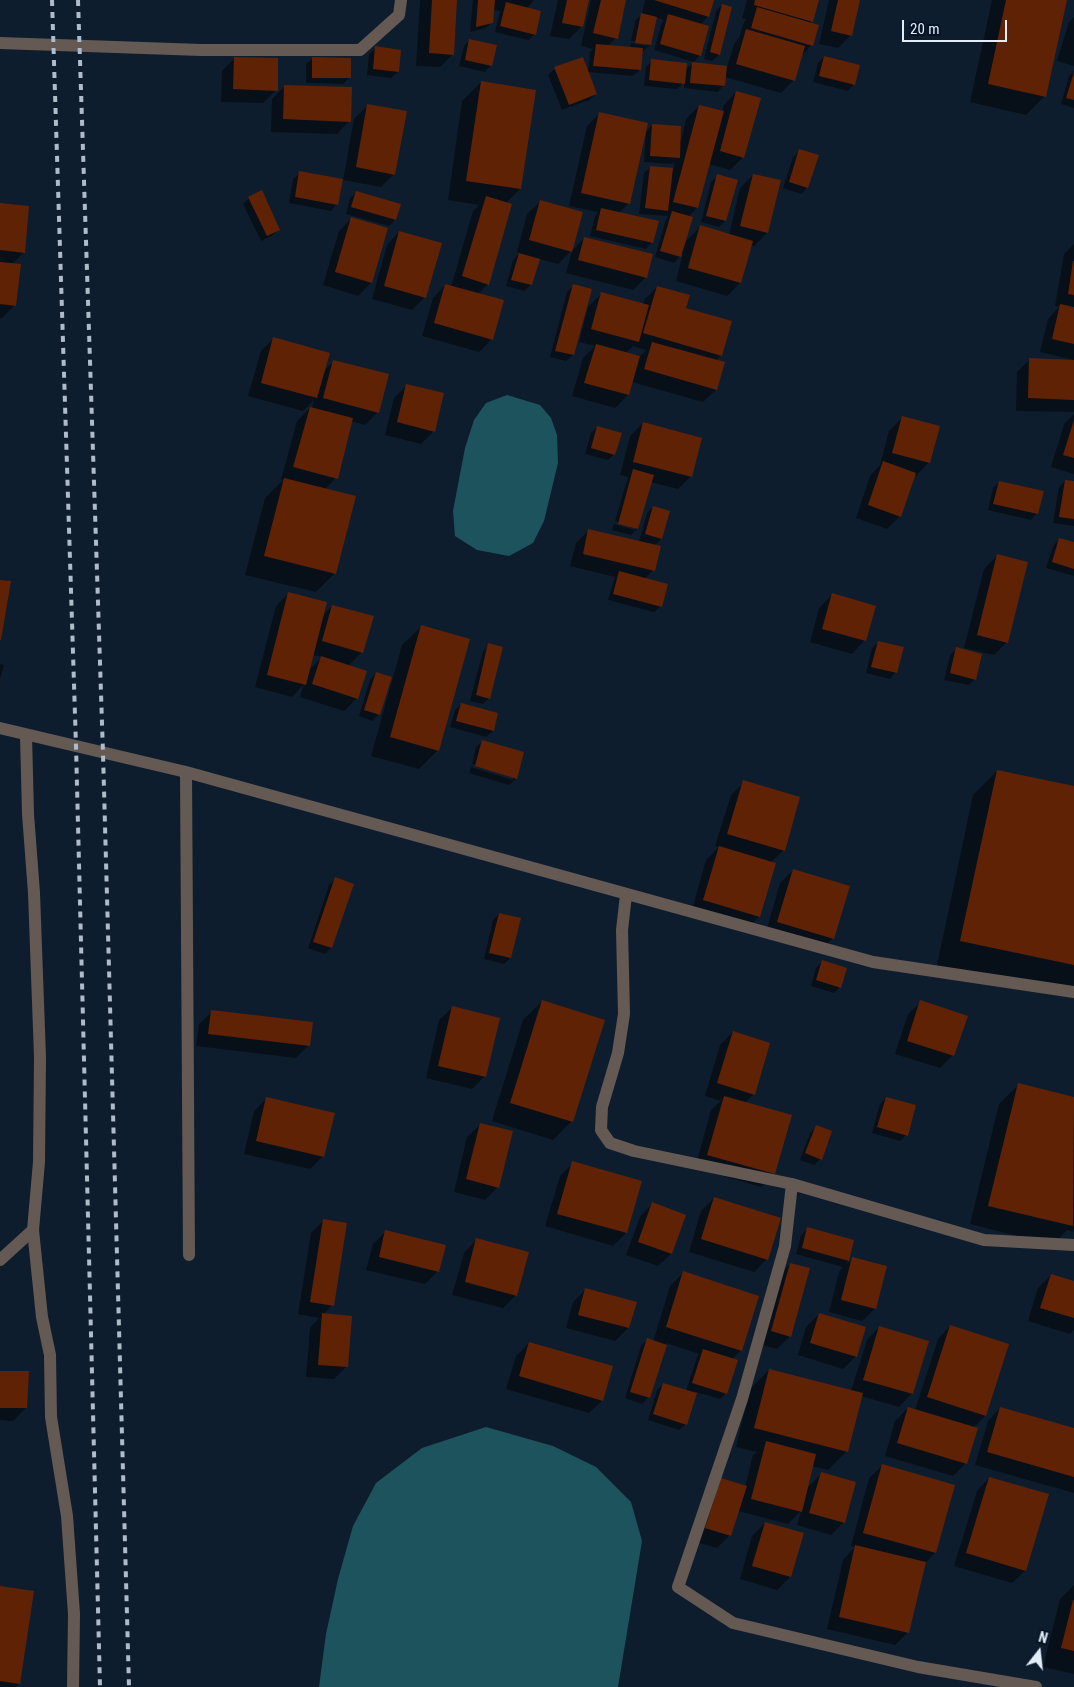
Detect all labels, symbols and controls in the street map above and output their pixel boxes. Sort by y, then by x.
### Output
scale bar [904,10,1009,42]
text: 20 m [910,20,940,38]
north arrow [1014,1627,1064,1677]
text: N [1037,1629,1049,1646]

